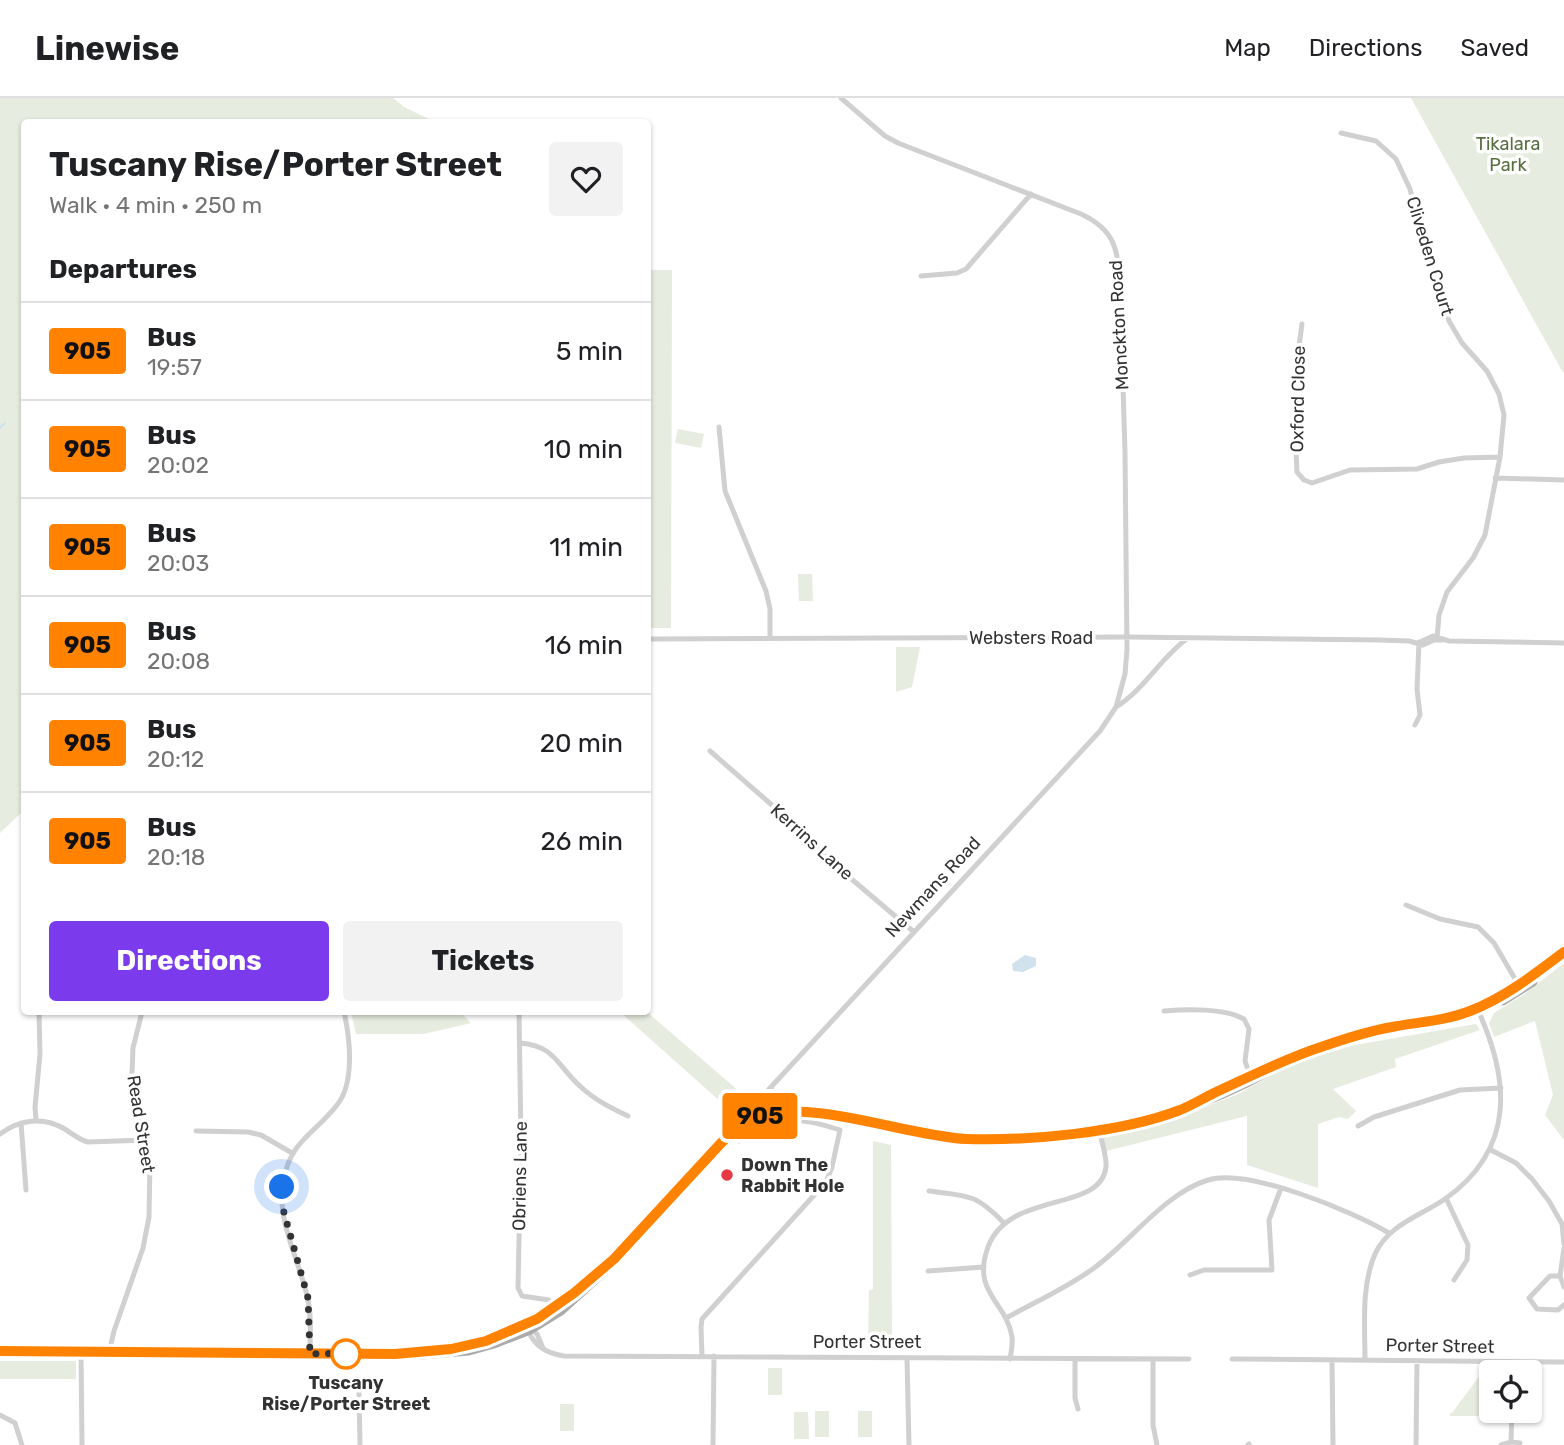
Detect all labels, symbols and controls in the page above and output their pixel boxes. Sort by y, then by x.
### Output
text: Linewise [35,29,179,68]
text: Map [1224,34,1271,62]
text: Directions [1309,34,1422,62]
text: Saved [1460,34,1529,62]
park label: Tikalara Park [1476,133,1540,176]
button: heart [549,142,623,216]
text: Tuscany Rise/Porter Street [49,145,502,184]
text: Walk · 4 min · 250 m [49,191,262,219]
street label: Cliveden Court [1401,194,1459,318]
text: Departures [49,254,197,285]
street label: Monckton Road [1105,259,1133,391]
text: Bus [147,322,196,353]
text: 5 min [556,336,623,367]
text: 905 [64,337,111,365]
street label: Oxford Close [1286,345,1310,453]
text: 19:57 [147,353,202,381]
text: Bus [147,420,196,451]
text: 10 min [544,434,623,465]
text: 905 [64,435,111,463]
text: 20:02 [147,451,209,479]
text: Bus [147,518,196,549]
text: 11 min [549,532,623,563]
text: 905 [64,533,111,561]
text: 20:03 [147,549,209,577]
text: Bus [147,616,196,647]
street label: Websters Road [969,627,1093,649]
text: 16 min [545,630,623,661]
text: 905 [64,631,111,659]
text: 20:08 [147,647,210,675]
text: Bus [147,714,196,745]
text: 20 min [540,728,623,759]
text: 905 [64,729,111,757]
text: 20:12 [147,745,204,773]
street label: Kerrins Lane [766,799,858,885]
text: Bus [147,812,196,843]
text: 26 min [541,826,623,857]
text: 905 [64,827,111,855]
street label: Newmans Road [881,832,985,942]
text: 20:18 [147,843,205,871]
button: Directions [49,921,329,1001]
button: Tickets [343,921,623,1001]
street label: Read Street [122,1073,160,1175]
line badge: 905 [720,1093,800,1139]
text: 905 [736,1102,784,1130]
street label: Obriens Lane [508,1121,532,1231]
place label: Down The Rabbit Hole [741,1154,845,1197]
marker: Down The Rabbit Hole [719,1167,735,1183]
your location [264,1169,299,1204]
street label: Porter Street [813,1331,921,1353]
street label: Porter Street [1386,1334,1494,1358]
marker: Tuscany Rise/Porter Street [331,1339,361,1369]
map controls [1479,1360,1542,1423]
button: locate [1479,1360,1542,1423]
place label: Tuscany Rise/Porter Street [262,1372,430,1415]

